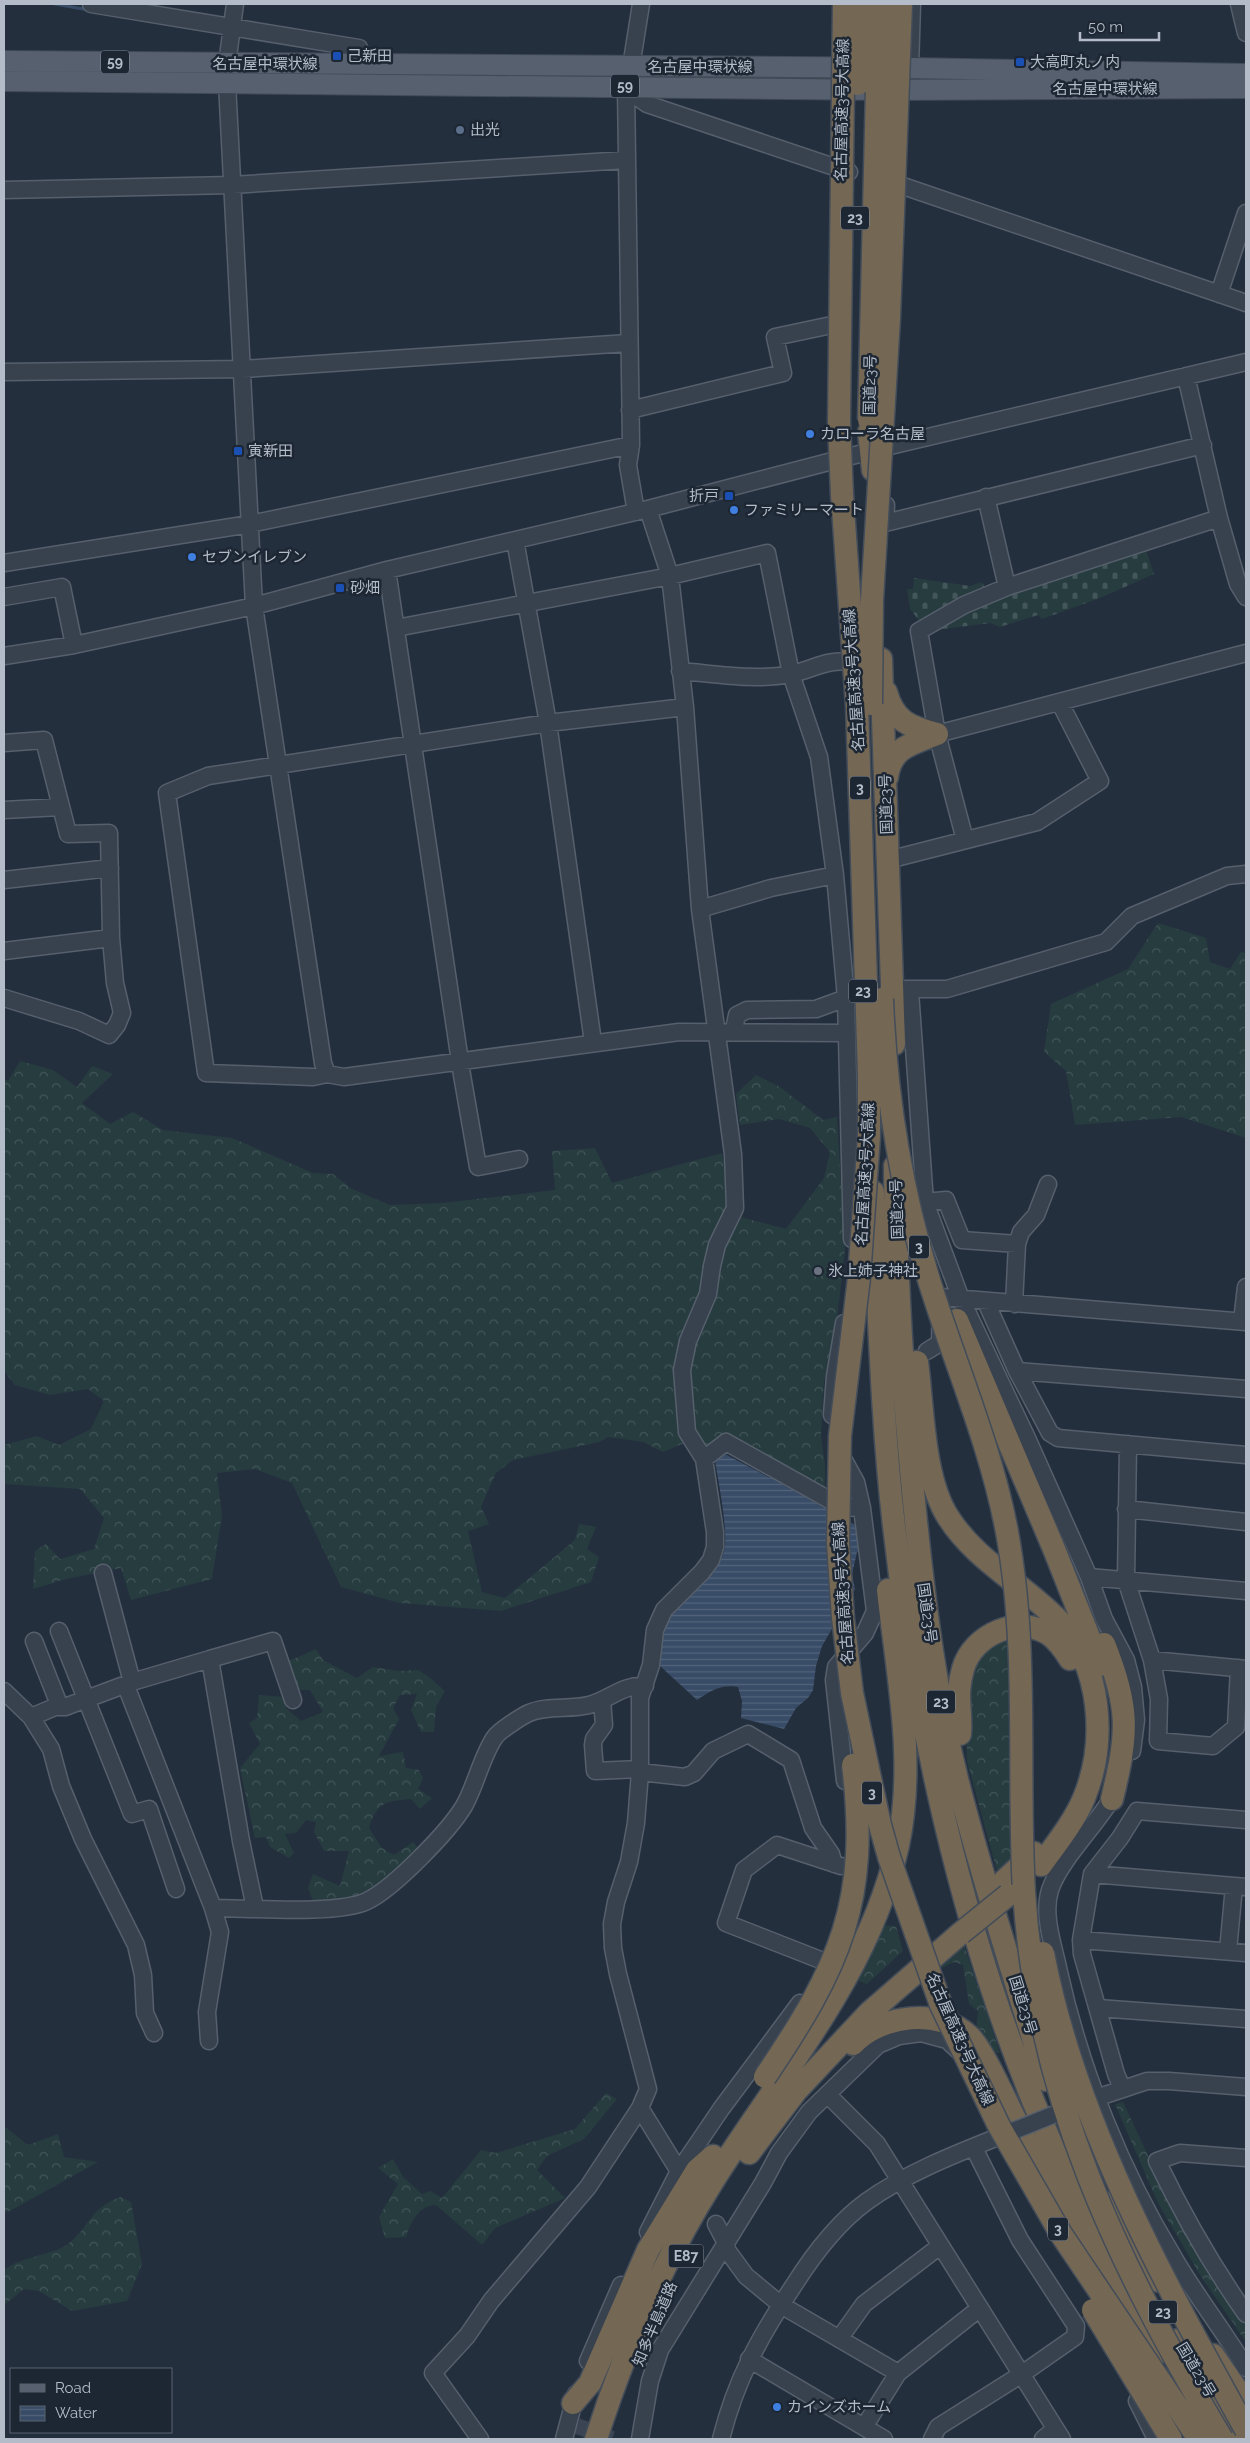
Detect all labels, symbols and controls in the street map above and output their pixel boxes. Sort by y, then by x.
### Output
scale bar [1080,10,1159,42]
text: 50 m [1088,18,1123,36]
street label: 名古屋高速3号大高線 [832,38,852,182]
place label: 己新田 [347,47,392,65]
marker: 己新田 [331,50,343,62]
road number: 59 [101,51,129,74]
place label: 大高町丸ノ内 [1030,53,1120,71]
street label: 名古屋中環状線 [212,55,318,73]
marker: 大高町丸ノ内 [1014,56,1026,68]
street label: 名古屋中環状線 [647,58,753,76]
road number: 59 [611,74,639,98]
street label: 名古屋中環状線 [1052,80,1158,98]
place label: 出光 [470,121,500,139]
marker: 出光 [454,124,466,136]
road number: 23 [841,207,869,230]
street label: 国道23号 [860,354,880,416]
place label: カローラ名古屋 [820,425,925,443]
marker: カローラ名古屋 [804,428,816,440]
place label: 寅新田 [248,442,293,460]
marker: 寅新田 [232,445,244,457]
place label: 折戸 [689,487,719,505]
marker: 折戸 [723,490,735,502]
place label: ファミリーマート [744,501,864,519]
marker: ファミリーマート [728,504,740,516]
place label: セブンイレブン [202,548,307,566]
marker: セブンイレブン [186,551,198,563]
place label: 砂畑 [350,579,380,597]
marker: 砂畑 [334,582,346,594]
street label: 名古屋高速3号大高線 [840,608,868,752]
street label: 国道23号 [876,773,896,835]
road number: 3 [850,776,870,800]
road number: 23 [849,979,877,1002]
street label: 名古屋高速3号大高線 [852,1102,878,1246]
street label: 国道23号 [887,1178,907,1240]
road number: 3 [909,1236,929,1258]
place label: 氷上姉子神社 [828,1262,918,1280]
marker: 氷上姉子神社 [812,1265,824,1277]
street label: 名古屋高速3号大高線 [829,1521,857,1665]
street label: 国道23号 [914,1582,940,1644]
road number: 23 [927,1690,955,1714]
road number: 3 [862,1782,882,1805]
street label: 名古屋高速3号大高線 [923,1970,997,2108]
street label: 国道23号 [1006,1973,1040,2037]
road number: 3 [1048,2218,1068,2240]
road number: E87 [668,2244,704,2268]
street label: 知多半島道路 [629,2279,681,2369]
road number: 23 [1149,2300,1177,2324]
street label: 国道23号 [1173,2339,1219,2401]
legend [10,2368,172,2433]
text: Road [55,2379,91,2397]
place label: カインズホーム [787,2398,891,2416]
marker: カインズホーム [771,2401,783,2413]
text: Water [55,2404,98,2422]

